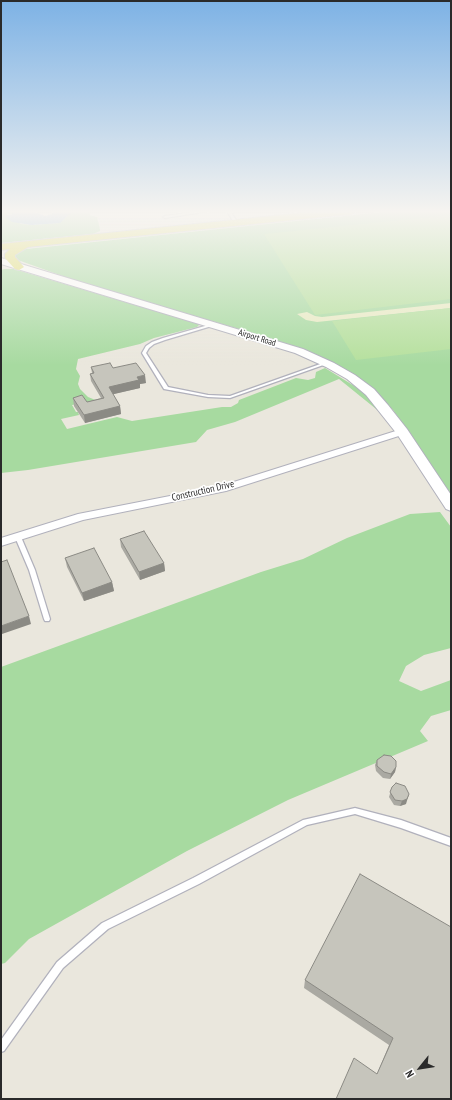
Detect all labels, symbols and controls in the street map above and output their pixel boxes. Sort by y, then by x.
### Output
street label: Airport Road [237,327,277,349]
street label: Construction Drive [171,478,235,504]
north arrow [400,1048,440,1088]
text: N [402,1068,417,1080]

